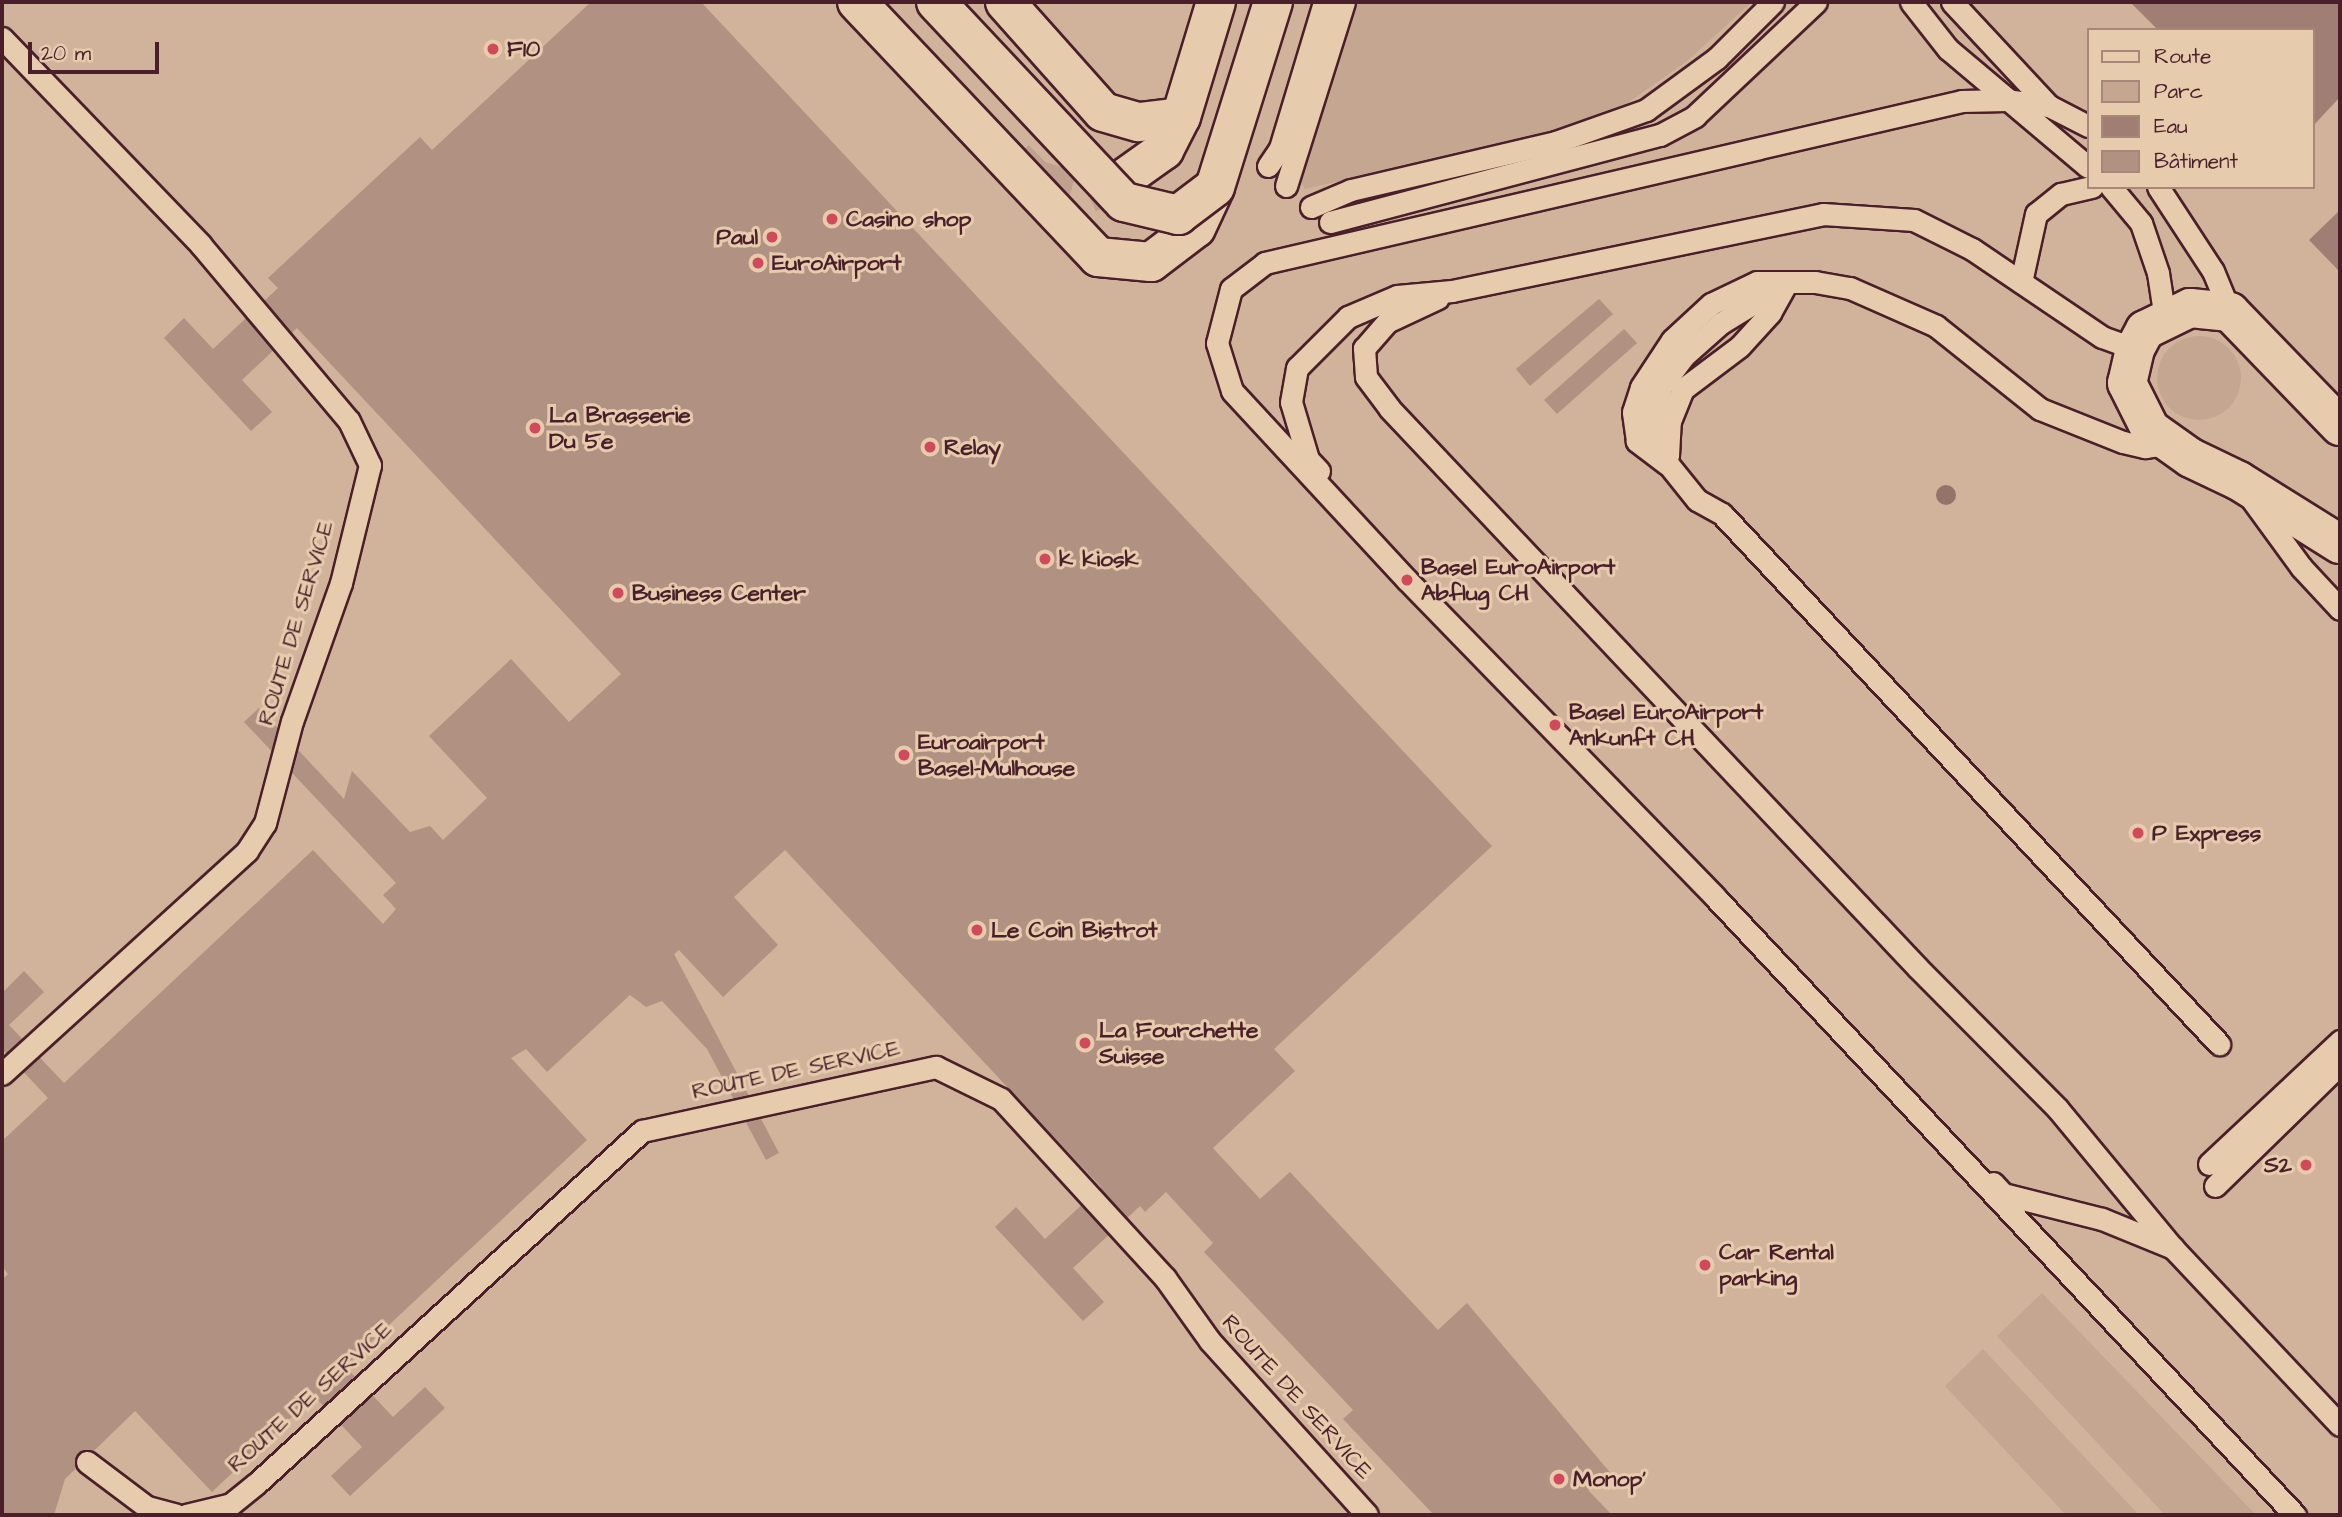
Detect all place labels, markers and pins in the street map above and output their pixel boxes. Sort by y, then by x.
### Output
place label: F10 [507,35,540,63]
marker: F10 [485,41,501,57]
place label: Casino shop [846,205,971,233]
marker: Casino shop [824,211,840,227]
place label: Paul [716,223,758,251]
marker: Paul [764,229,780,245]
place label: EuroAirport [772,249,902,277]
marker: EuroAirport [750,255,766,271]
place label: La Brasserie Du 5e [549,401,691,455]
marker: La Brasserie Du 5e [527,420,543,436]
place label: Relay [944,433,1001,461]
marker: Relay [922,439,938,455]
place label: k kiosk [1059,545,1139,573]
marker: k kiosk [1037,551,1053,567]
place label: Basel EuroAirport Abflug CH [1421,553,1615,607]
marker: Basel EuroAirport Abflug CH [1399,572,1415,588]
place label: Business Center [632,579,806,607]
marker: Business Center [610,585,626,601]
place label: Basel EuroAirport Ankunft CH [1569,698,1763,752]
marker: Basel EuroAirport Ankunft CH [1547,717,1563,733]
place label: Euroairport Basel-Mulhouse [918,728,1075,782]
marker: Euroairport Basel-Mulhouse [896,747,912,763]
place label: P Express [2152,819,2261,847]
marker: P Express [2130,825,2146,841]
place label: Le Coin Bistrot [991,916,1158,944]
marker: Le Coin Bistrot [969,922,985,938]
place label: La Fourchette Suisse [1099,1016,1258,1070]
marker: La Fourchette Suisse [1077,1035,1093,1051]
place label: S2 [2264,1151,2292,1179]
marker: S2 [2298,1157,2314,1173]
place label: Car Rental parking [1719,1238,1834,1292]
marker: Car Rental parking [1697,1257,1713,1273]
place label: Monop' [1573,1465,1646,1493]
marker: Monop' [1551,1471,1567,1487]

